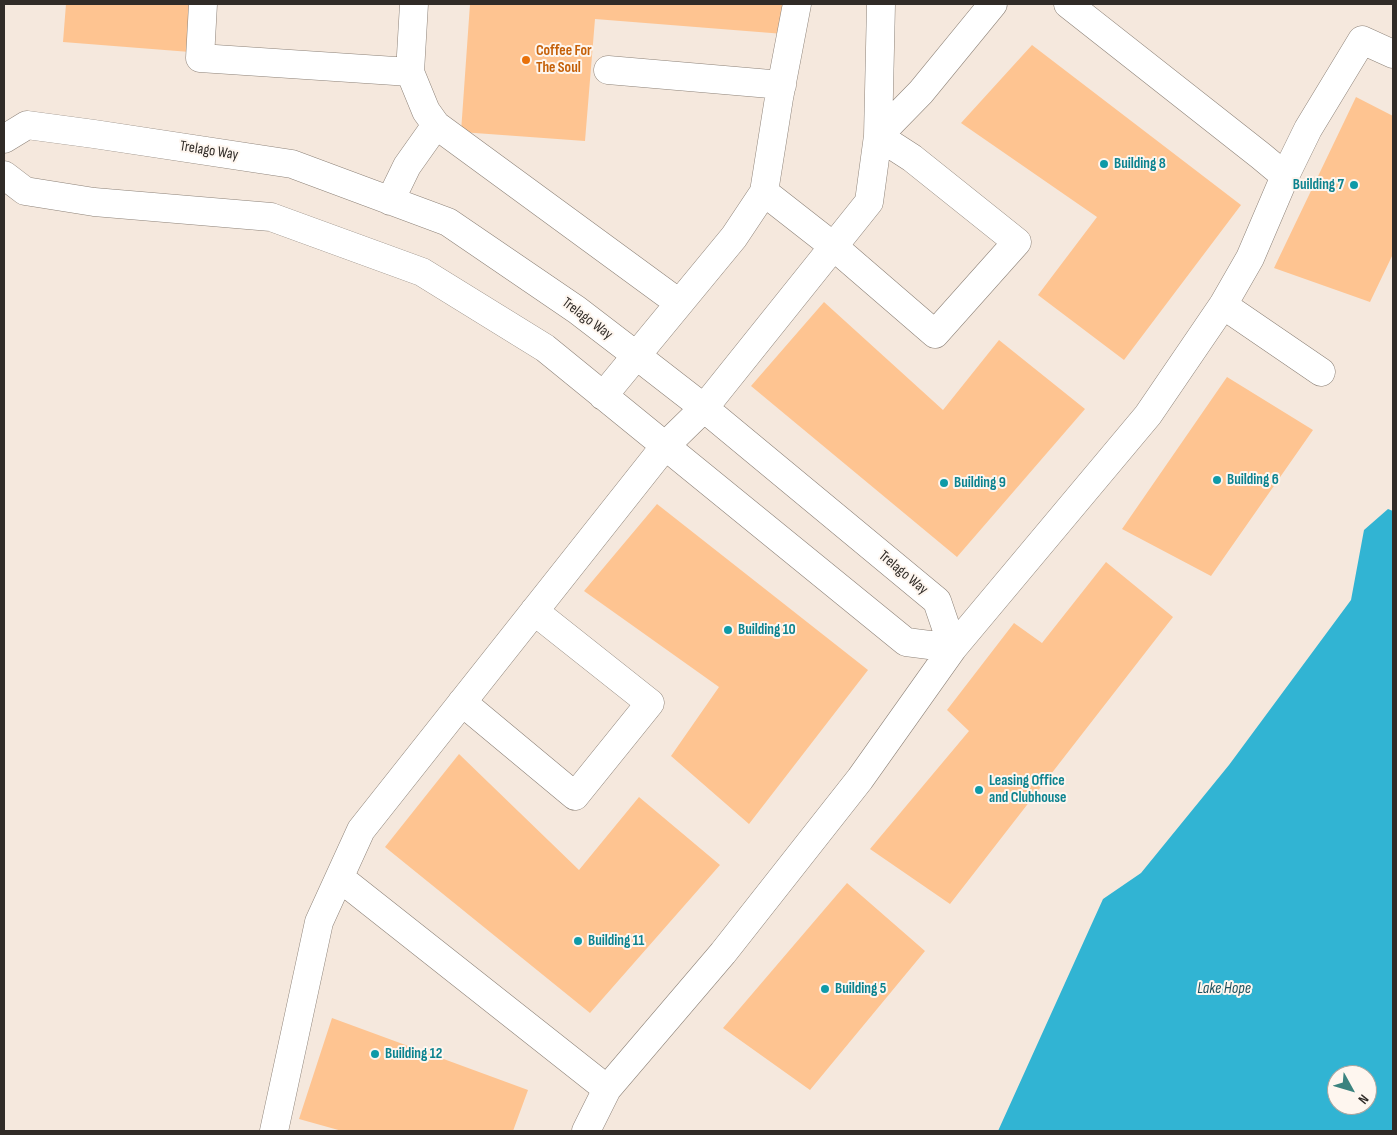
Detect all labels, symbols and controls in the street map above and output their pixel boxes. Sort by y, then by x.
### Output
place label: Coffee For The Soul [536,42,592,77]
marker: Coffee For The Soul [520,54,532,66]
street label: Trelago Way [178,137,240,165]
place label: Building 8 [1114,155,1166,173]
marker: Building 8 [1098,158,1110,170]
place label: Building 7 [1293,176,1344,194]
marker: Building 7 [1348,179,1360,191]
street label: Trelago Way [558,294,616,344]
place label: Building 6 [1227,471,1279,489]
place label: Building 9 [954,474,1006,492]
marker: Building 6 [1211,474,1223,486]
marker: Building 9 [938,477,950,489]
street label: Trelago Way [875,547,931,599]
place label: Building 10 [738,621,796,639]
marker: Building 10 [722,624,734,636]
place label: Leasing Office and Clubhouse [989,772,1066,807]
marker: Leasing Office and Clubhouse [973,784,985,796]
place label: Building 11 [588,932,644,950]
marker: Building 11 [572,935,584,947]
water label: Lake Hope [1197,979,1251,999]
place label: Building 5 [835,980,886,998]
marker: Building 5 [819,983,831,995]
place label: Building 12 [385,1045,442,1063]
marker: Building 12 [369,1048,381,1060]
north arrow [1327,1065,1377,1115]
text: N [1354,1091,1372,1107]

